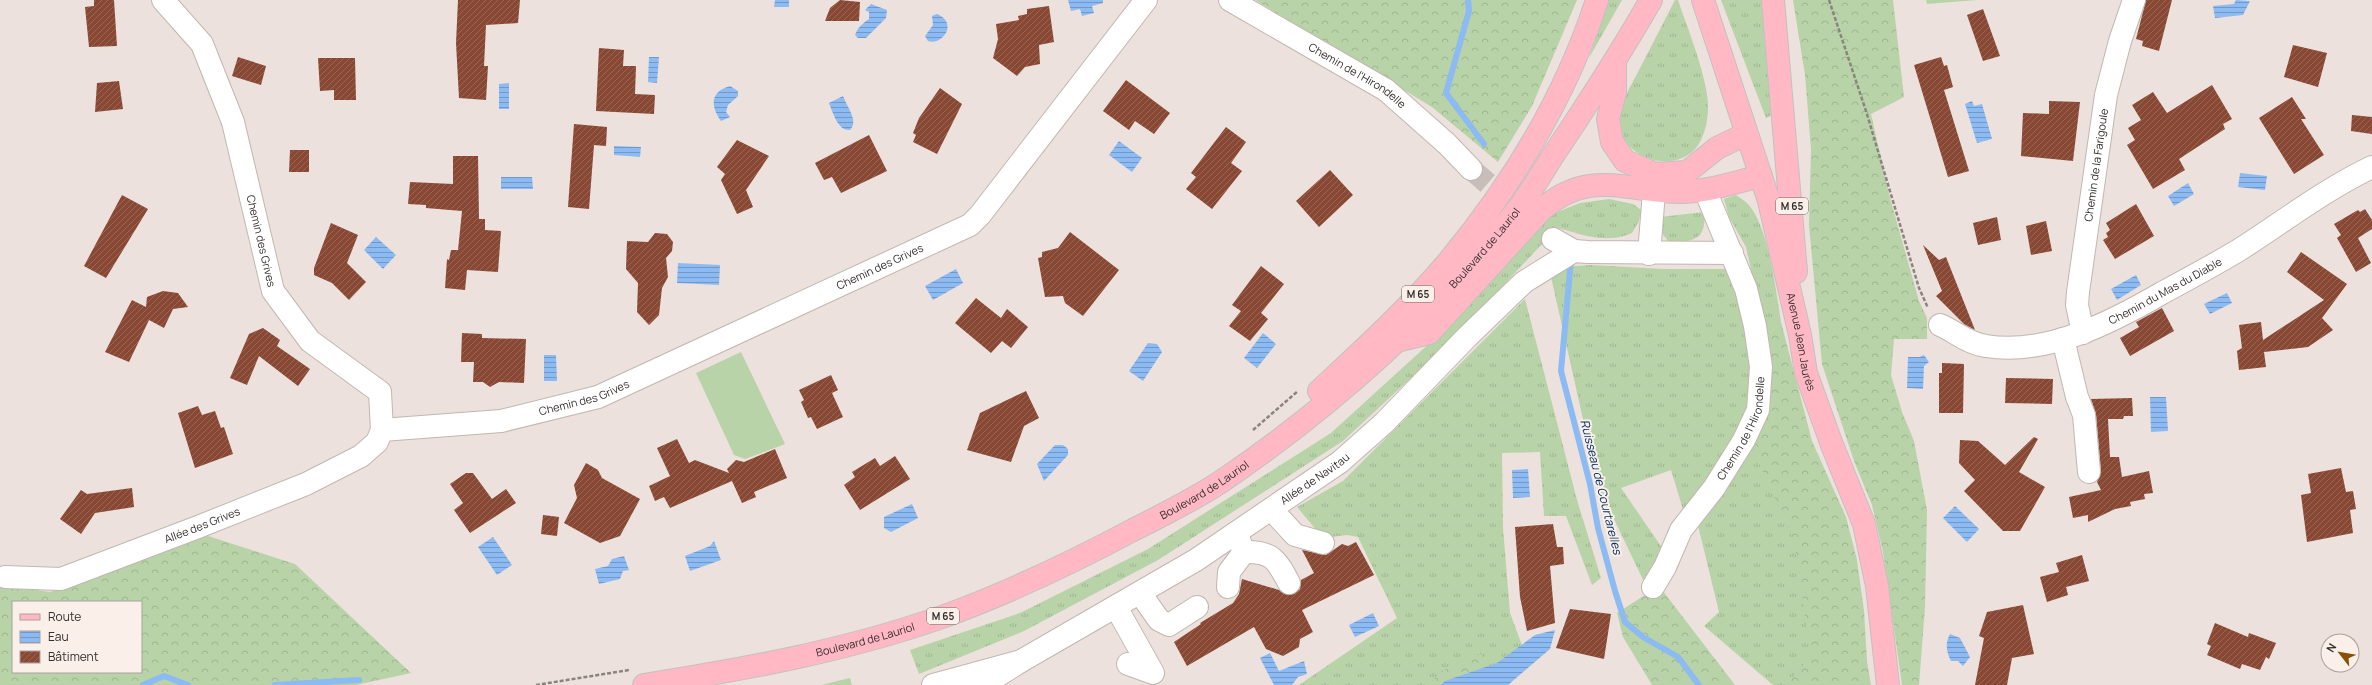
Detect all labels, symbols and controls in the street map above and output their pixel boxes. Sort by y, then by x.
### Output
street label: Chemin de l'Hirondelle [1306,39,1410,112]
street label: Chemin de la Farigoule [2080,107,2111,222]
street label: Chemin des Grives [243,193,280,289]
road number: M 65 [1776,198,1808,214]
street label: Boulevard de Lauriol [1445,204,1523,291]
street label: Chemin des Grives [834,240,926,293]
street label: Chemin du Mas du Diable [2106,253,2225,327]
road number: M 65 [1402,286,1434,302]
street label: Avenue Jean Jaurès [1783,291,1820,393]
street label: Chemin de l'Hirondelle [1713,375,1767,483]
street label: Chemin des Grives [537,376,632,418]
water label: Ruisseau de Courtarelles [1576,418,1627,558]
street label: Allée de Navitau [1277,449,1352,508]
street label: Boulevard de Lauriol [1157,457,1252,522]
street label: Allée des Grives [162,503,242,546]
legend [12,601,142,673]
text: Route [48,608,81,625]
road number: M 65 [927,608,959,624]
street label: Boulevard de Lauriol [814,619,916,660]
text: Eau [48,628,69,645]
north arrow [2320,633,2360,673]
text: N [2323,640,2340,655]
text: Bâtiment [48,648,99,665]

